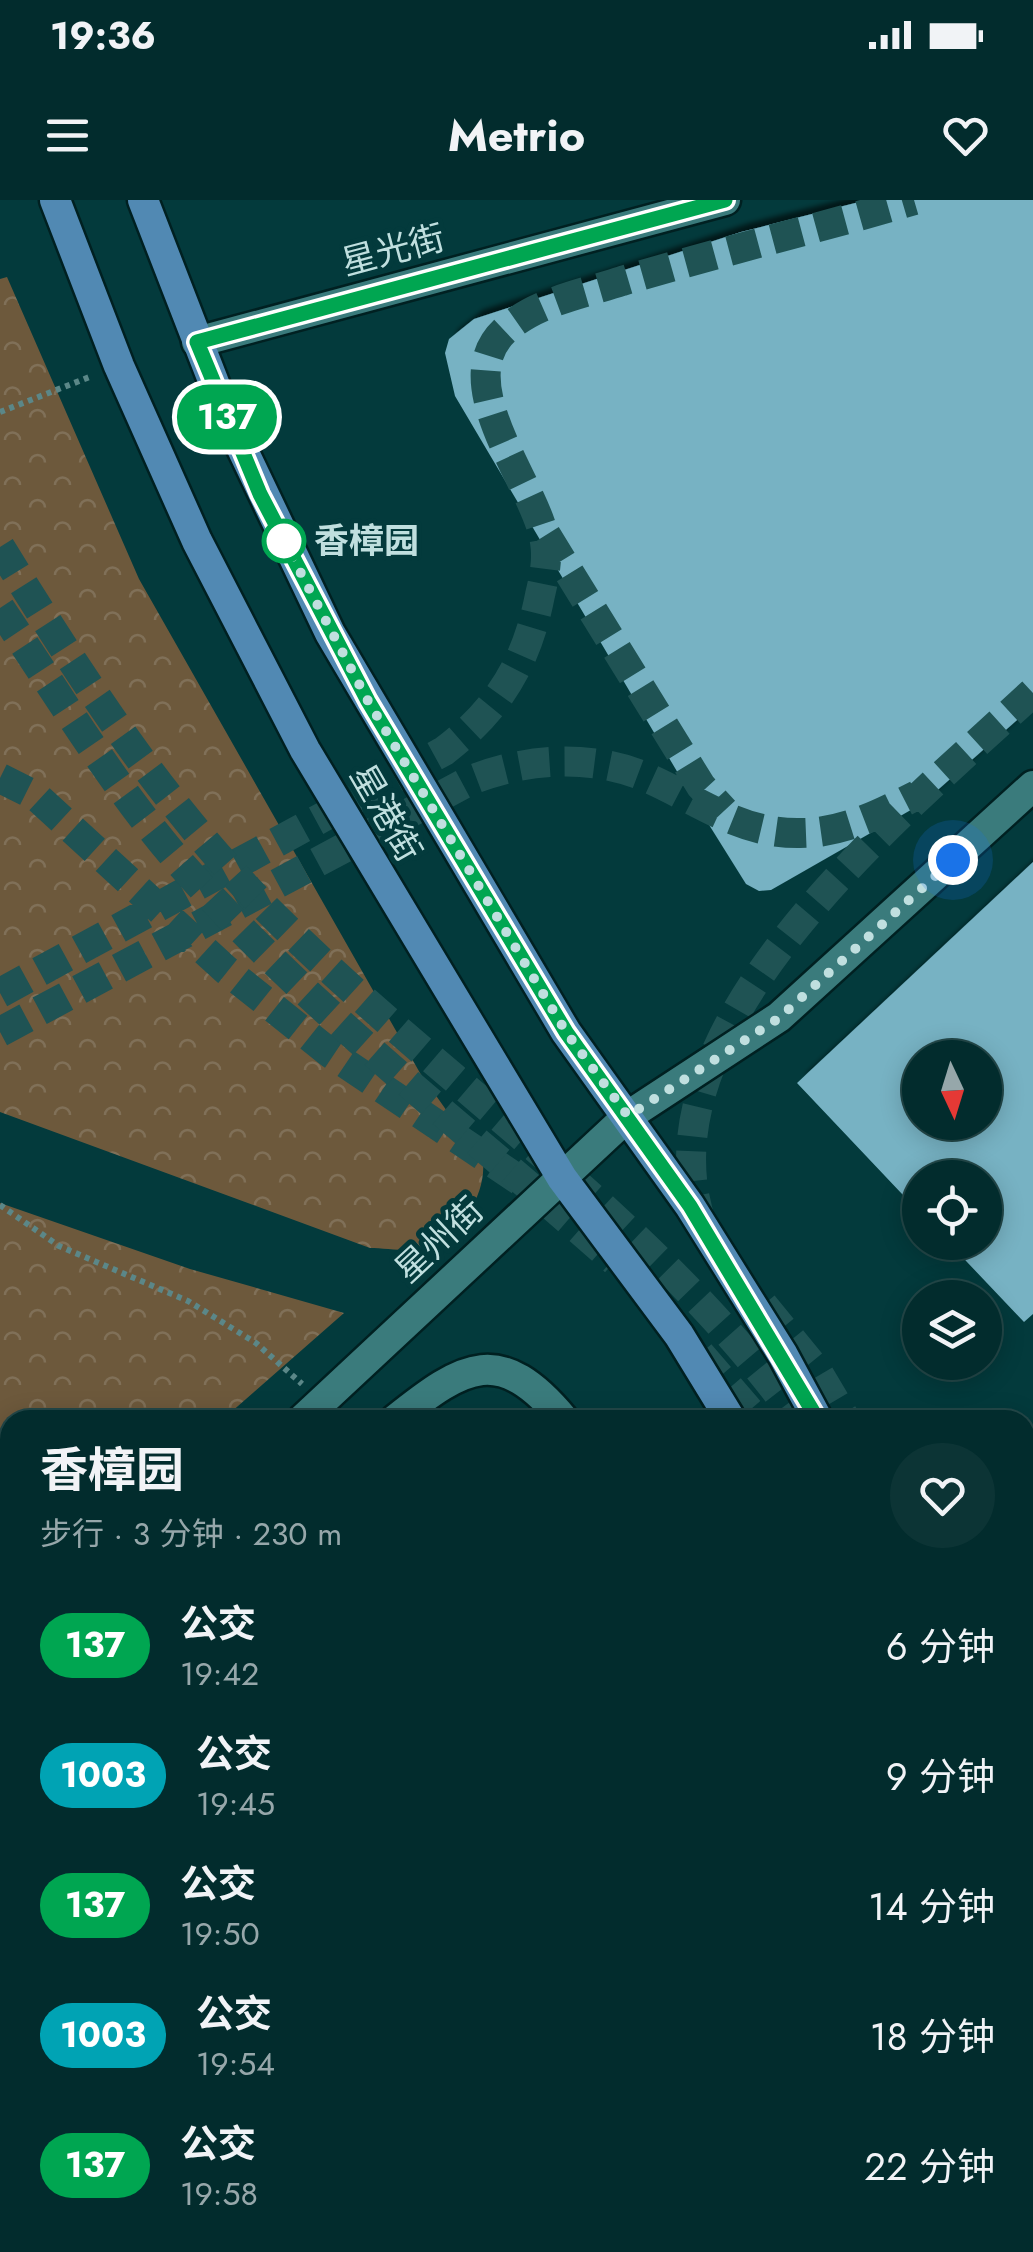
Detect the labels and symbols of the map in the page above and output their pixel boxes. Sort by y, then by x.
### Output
street label: 星光街 [336,212,450,288]
line badge: 137 [170,384,284,450]
place label: 香樟园 [314,516,419,566]
marker: 香樟园 [263,520,305,562]
street label: 星港街 [338,755,434,871]
your location [928,835,978,885]
north arrow [902,1040,1002,1140]
street label: 星州街 [384,1186,494,1294]

